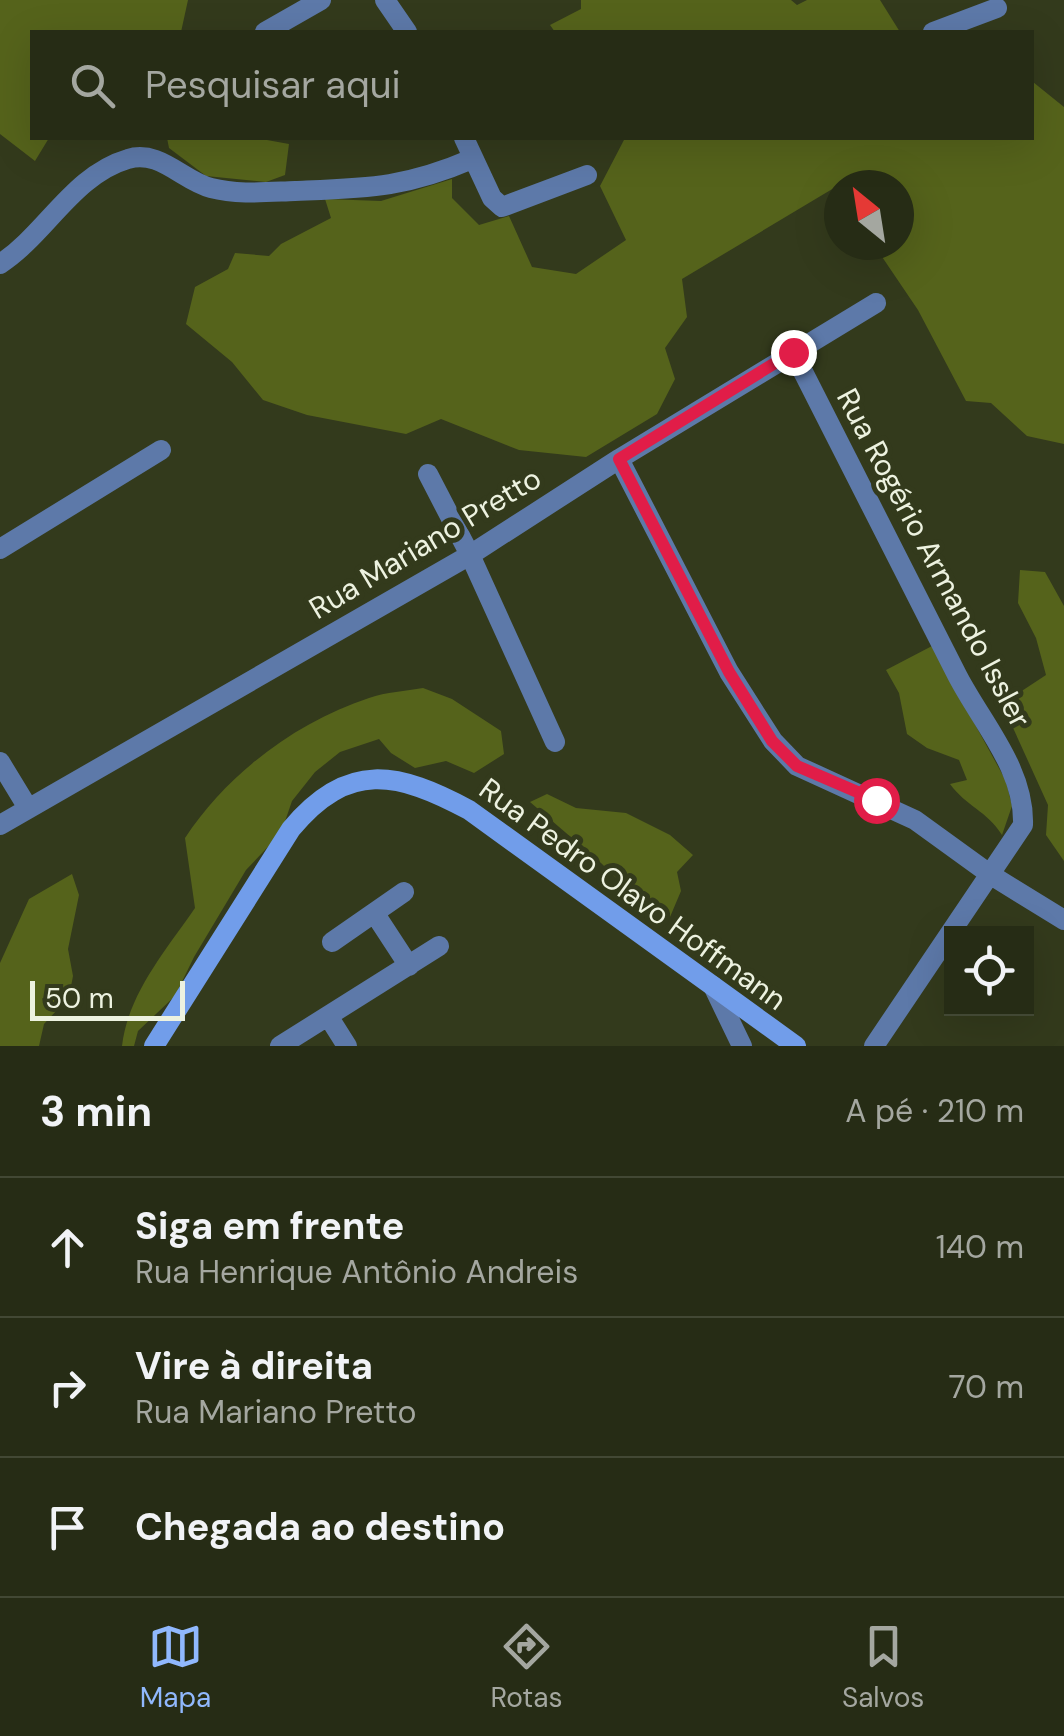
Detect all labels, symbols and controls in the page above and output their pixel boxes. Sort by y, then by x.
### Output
search box [30,30,1034,140]
icon: search [65,58,120,113]
text: Pesquisar aqui [145,60,401,110]
north arrow [824,170,914,260]
route end [771,330,817,376]
street label: Rua Rogério Armando Issler [828,382,1040,734]
street label: Rua Mariano Pretto [302,458,548,628]
street label: Rua Pedro Olavo Hoffmann [472,769,794,1019]
route start [854,778,900,824]
map controls [944,926,1034,1016]
button: locate [944,926,1034,1016]
scale bar [30,976,185,1020]
text: 50 m [45,980,114,1017]
text: 3 min [40,1084,152,1139]
text: A pé · 210 m [845,1090,1024,1132]
text: Siga em frente [135,1201,404,1251]
icon: ahead [40,1220,95,1275]
text: 140 m [936,1226,1024,1268]
text: Rua Henrique Antônio Andreis [135,1251,578,1293]
text: Vire à direita [135,1341,373,1391]
icon: right [40,1360,95,1415]
text: 70 m [948,1366,1024,1408]
text: Rua Mariano Pretto [135,1391,416,1433]
icon: arrive [40,1500,95,1555]
text: Chegada ao destino [135,1502,505,1552]
tab: Mapa [140,1619,211,1716]
tab: Rotas [490,1619,563,1716]
tab: Salvos [842,1619,924,1716]

